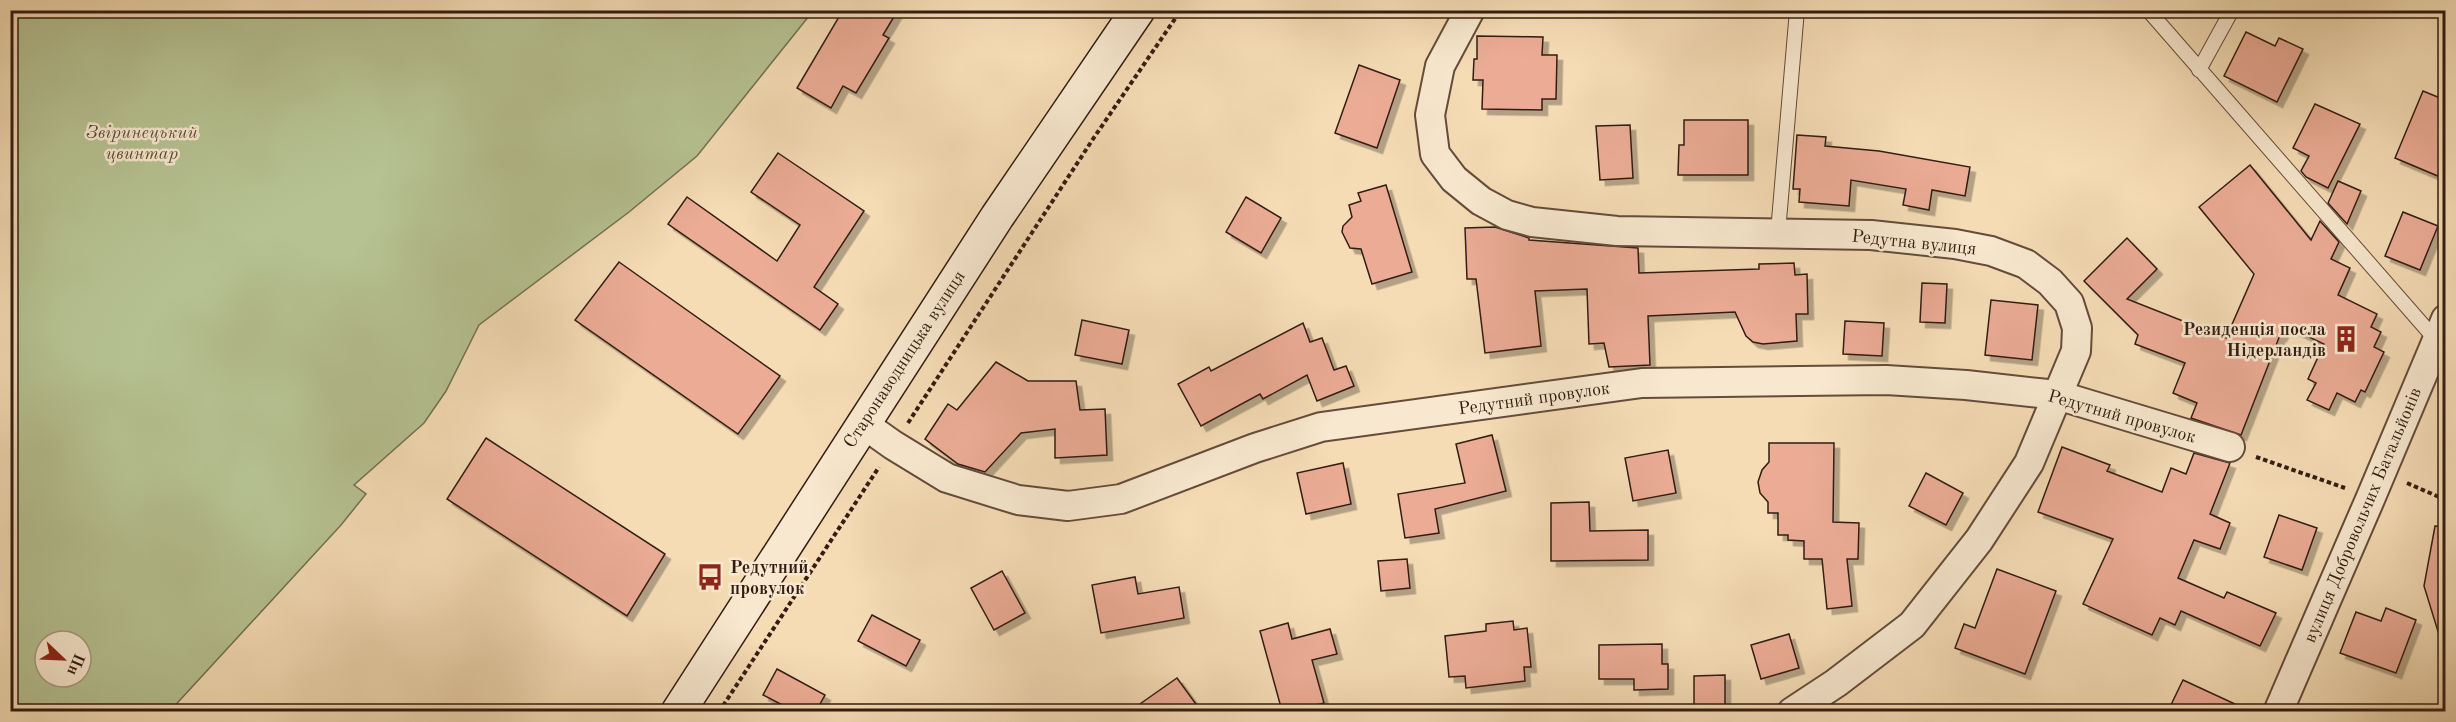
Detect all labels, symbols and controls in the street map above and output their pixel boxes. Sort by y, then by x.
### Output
park label: Звіринецький цвинтар [86,124,198,163]
street label: Редутна вулиця [1851,227,1977,258]
street label: Старонаводницька вулиця [841,268,969,451]
place label: Резиденція посла Нідерландів [2183,321,2326,360]
building icon: Резиденція посла Нідерландів [2331,324,2361,354]
street label: Редутний провулок [1457,379,1611,419]
street label: вулиця Добровольчих Батальйонів [2301,385,2425,646]
street label: Редутний провулок [2046,387,2198,447]
place label: Редутний провулок [730,559,809,598]
bus stop icon: Редутний провулок [695,562,725,592]
north arrow [33,629,93,689]
text: Пн [63,651,87,677]

